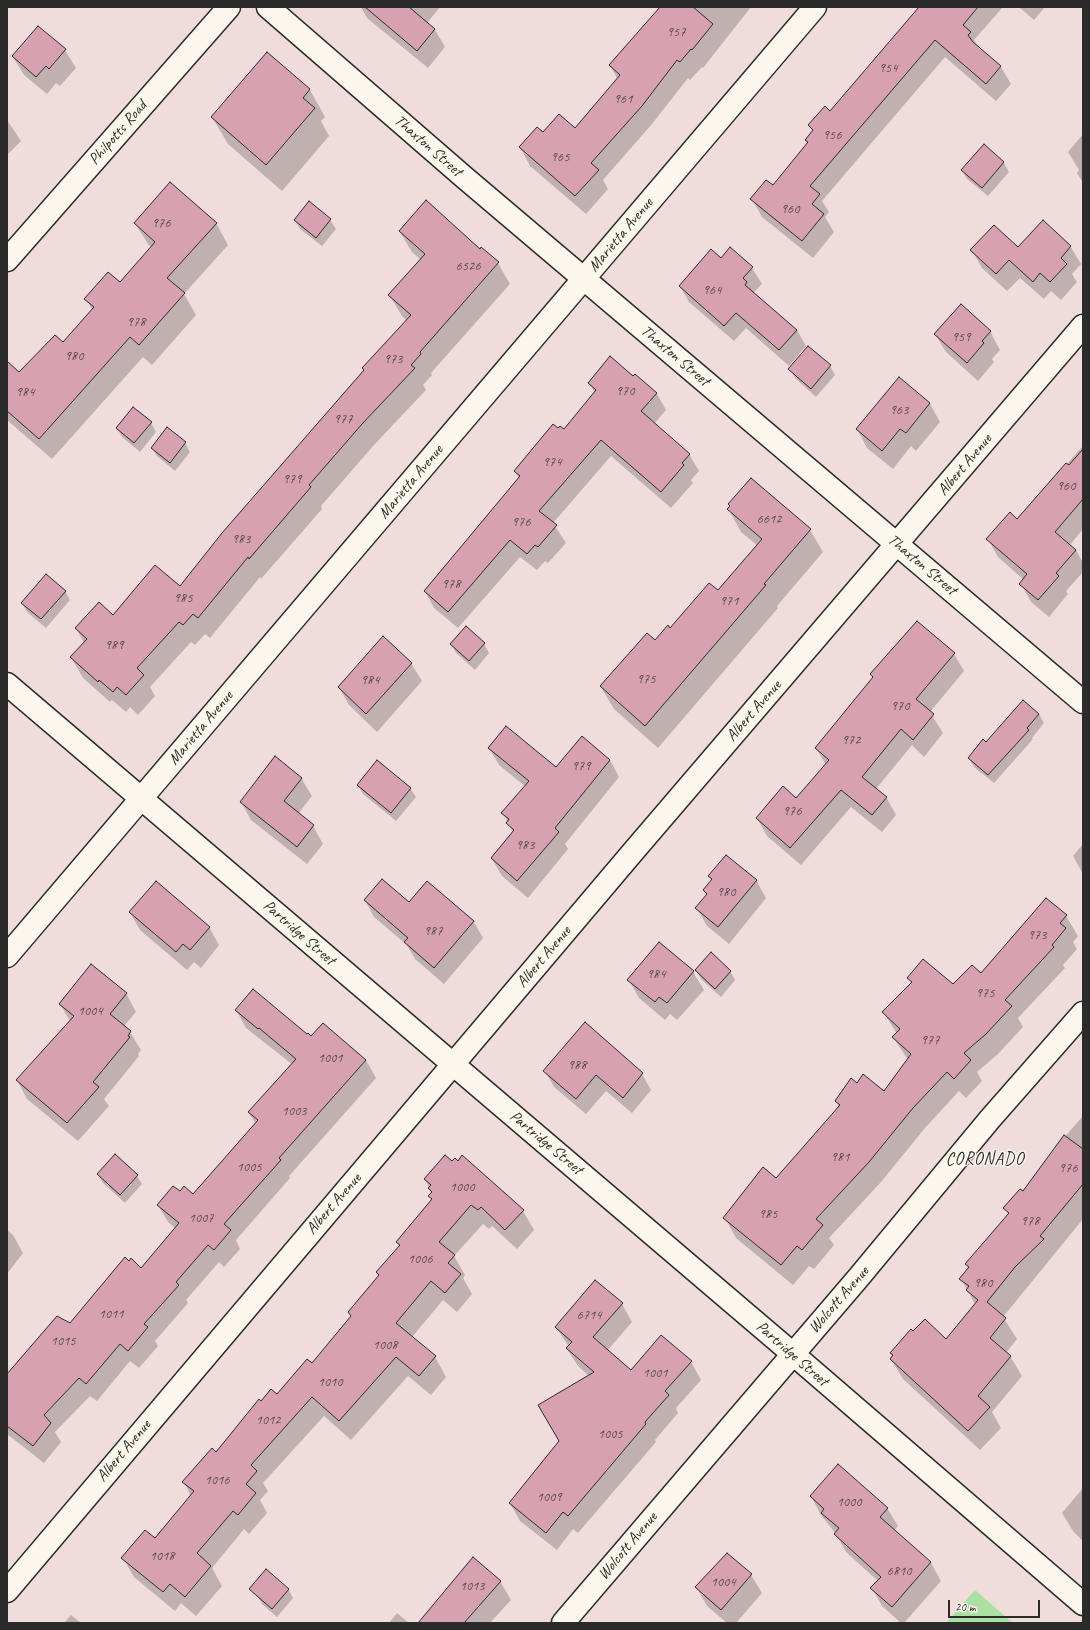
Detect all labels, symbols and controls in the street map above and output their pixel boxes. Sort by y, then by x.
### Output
house number: 957 [667,24,685,40]
house number: 954 [879,60,897,76]
house number: 961 [614,91,632,107]
street label: Philpotts Road [85,97,151,169]
street label: Thaxton Street [390,111,466,181]
house number: 956 [823,127,841,143]
house number: 965 [551,149,569,165]
street label: Marietta Avenue [584,194,658,276]
house number: 960 [781,201,799,217]
house number: 976 [152,215,170,231]
house number: 6526 [455,258,481,274]
house number: 964 [703,282,721,298]
house number: 978 [127,314,145,330]
street label: Thaxton Street [636,322,714,390]
house number: 959 [952,329,970,345]
house number: 980 [65,348,83,364]
house number: 973 [384,351,402,367]
house number: 970 [616,383,634,399]
house number: 984 [16,384,34,400]
house number: 963 [890,402,908,418]
house number: 977 [334,411,352,427]
street label: Albert Avenue [934,430,996,500]
street label: Marietta Avenue [374,441,448,523]
house number: 974 [543,454,561,470]
house number: 979 [283,471,301,487]
house number: 960 [1057,478,1075,494]
house number: 6612 [756,511,782,527]
house number: 976 [512,514,530,530]
house number: 983 [232,531,250,547]
street label: Thaxton Street [883,531,961,599]
house number: 978 [442,576,460,592]
house number: 985 [174,590,192,606]
house number: 971 [720,593,738,609]
house number: 989 [105,637,123,653]
house number: 975 [637,671,655,687]
house number: 984 [361,672,379,688]
street label: Albert Avenue [722,677,786,745]
street label: Marietta Avenue [164,687,238,769]
house number: 970 [891,698,909,714]
house number: 972 [842,732,860,748]
house number: 979 [572,758,590,774]
house number: 976 [783,803,801,819]
house number: 983 [516,837,534,853]
house number: 980 [717,884,735,900]
street label: Partridge Street [259,896,339,970]
street label: Albert Avenue [513,922,575,992]
house number: 987 [424,923,442,939]
house number: 973 [1028,927,1046,943]
house number: 984 [647,966,665,982]
house number: 975 [976,985,994,1001]
house number: 1004 [77,1003,103,1019]
house number: 977 [921,1032,939,1048]
house number: 1001 [317,1050,343,1066]
house number: 988 [568,1057,586,1073]
house number: 1003 [281,1103,307,1119]
street label: Partridge Street [506,1107,586,1179]
house number: 981 [831,1149,849,1165]
district label: CORONADO [947,1150,1023,1170]
house number: 1005 [236,1159,262,1175]
house number: 976 [1059,1160,1077,1176]
street label: Albert Avenue [302,1170,366,1238]
house number: 1000 [449,1179,475,1195]
house number: 985 [759,1206,777,1222]
house number: 1007 [188,1210,214,1226]
house number: 978 [1021,1213,1039,1229]
house number: 1006 [407,1251,433,1267]
street label: Wolcott Avenue [805,1263,873,1337]
house number: 980 [974,1275,992,1291]
house number: 1011 [98,1306,124,1322]
house number: 6714 [576,1307,602,1323]
street label: Partridge Street [752,1317,832,1391]
house number: 1015 [50,1333,76,1349]
house number: 1008 [372,1337,398,1353]
house number: 1001 [642,1365,668,1381]
house number: 1010 [317,1374,343,1390]
house number: 1012 [255,1412,281,1428]
street label: Albert Avenue [93,1416,155,1486]
house number: 1005 [597,1426,623,1442]
house number: 1016 [204,1472,230,1488]
house number: 1009 [536,1489,562,1505]
house number: 1000 [836,1494,862,1510]
street label: Wolcott Avenue [594,1508,662,1584]
house number: 1018 [149,1548,175,1564]
house number: 6810 [886,1563,912,1579]
house number: 1004 [710,1574,736,1590]
house number: 1013 [459,1578,485,1594]
scale bar [950,1592,1042,1618]
text: 20 m [955,1599,975,1615]

